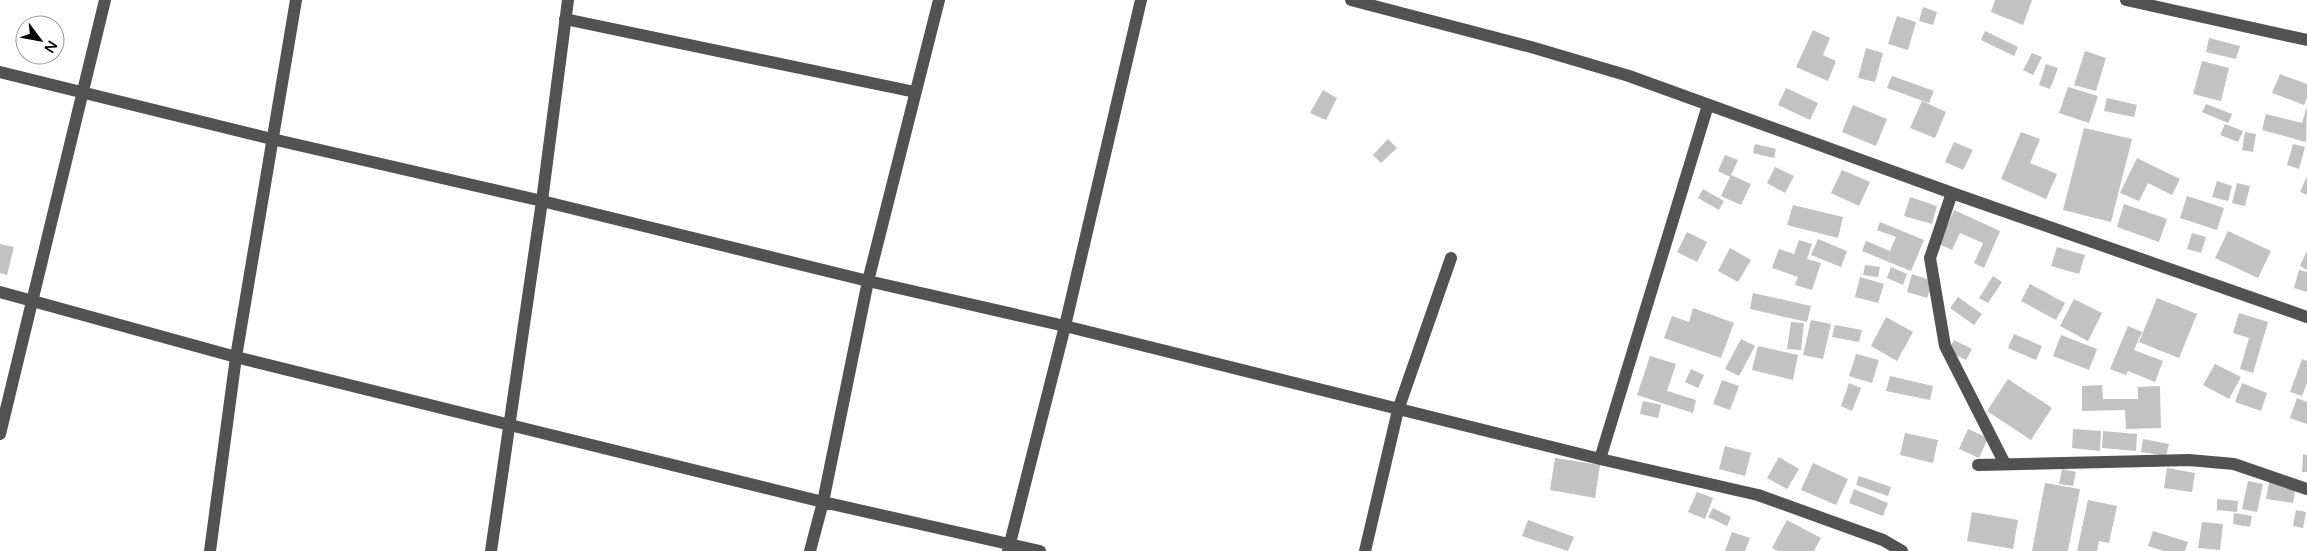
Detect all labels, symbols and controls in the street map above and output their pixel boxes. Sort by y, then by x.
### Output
north arrow [15,15,65,65]
text: N [40,37,61,56]

